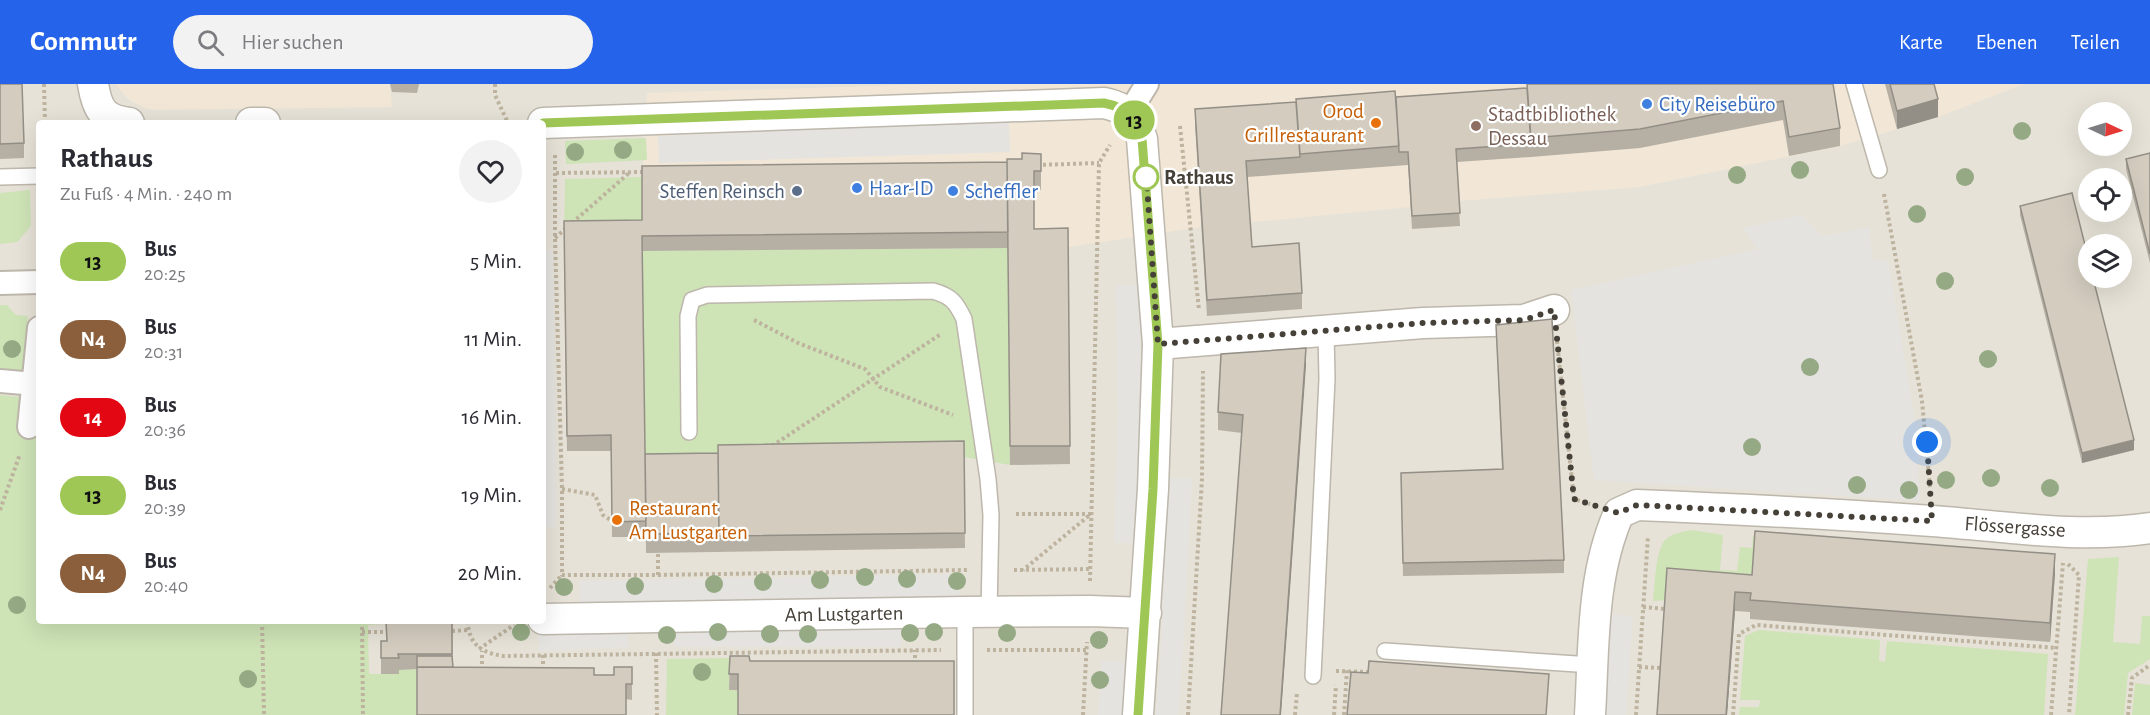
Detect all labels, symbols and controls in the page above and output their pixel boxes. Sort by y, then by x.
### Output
search box [173,15,593,69]
icon: search [194,26,227,59]
text: Commutr [30,28,137,56]
text: Hier suchen [242,31,344,53]
text: Karte [1899,32,1943,53]
text: Ebenen [1976,32,2038,53]
text: Teilen [2071,32,2120,53]
place label: City Reisebüro [1659,94,1776,115]
marker: City Reisebüro [1640,97,1654,111]
line badge: 13 [1107,100,1161,140]
place label: Orod Grillrestaurant [1245,101,1364,146]
north arrow [2078,102,2132,156]
map controls [2078,102,2132,288]
place label: Stadtbibliothek Dessau [1488,104,1616,149]
text: 13 [1126,110,1142,131]
marker: Orod Grillrestaurant [1369,116,1383,130]
marker: Stadtbibliothek Dessau [1469,119,1483,133]
button: heart [459,140,522,203]
text: Rathaus [60,145,153,173]
marker: Rathaus [1133,164,1159,190]
place label: Rathaus [1164,167,1234,188]
button: locate [2078,168,2132,222]
place label: Haar-ID [869,178,933,199]
place label: Steffen Reinsch [659,181,785,202]
marker: Haar-ID [850,181,864,195]
place label: Scheffler [965,181,1038,202]
text: Zu Fuß · 4 Min. · 240 m [60,184,232,204]
marker: Steffen Reinsch [790,184,804,198]
marker: Scheffler [946,184,960,198]
button: layers [2078,234,2132,288]
text: Bus [144,238,177,260]
text: 5 Min. [470,250,522,272]
text: 13 [85,251,101,272]
text: 20:25 [144,264,186,284]
text: Bus [144,316,177,338]
text: 11 Min. [464,328,522,350]
text: N4 [80,329,106,350]
text: 20:31 [144,342,183,362]
text: Bus [144,394,177,416]
text: 16 Min. [461,406,522,428]
text: 14 [84,407,102,428]
text: 20:36 [144,420,186,440]
your location [1912,427,1942,457]
text: Bus [144,472,177,494]
text: 19 Min. [461,484,522,506]
text: 13 [85,485,101,506]
text: 20:39 [144,498,186,518]
place label: Restaurant Am Lustgarten [629,498,748,543]
marker: Restaurant Am Lustgarten [610,513,624,527]
street label: Flössergasse [1964,513,2066,541]
text: Bus [144,550,177,572]
text: 20 Min. [458,562,522,584]
text: N4 [80,563,106,584]
text: 20:40 [144,576,188,596]
street label: Am Lustgarten [784,602,904,626]

